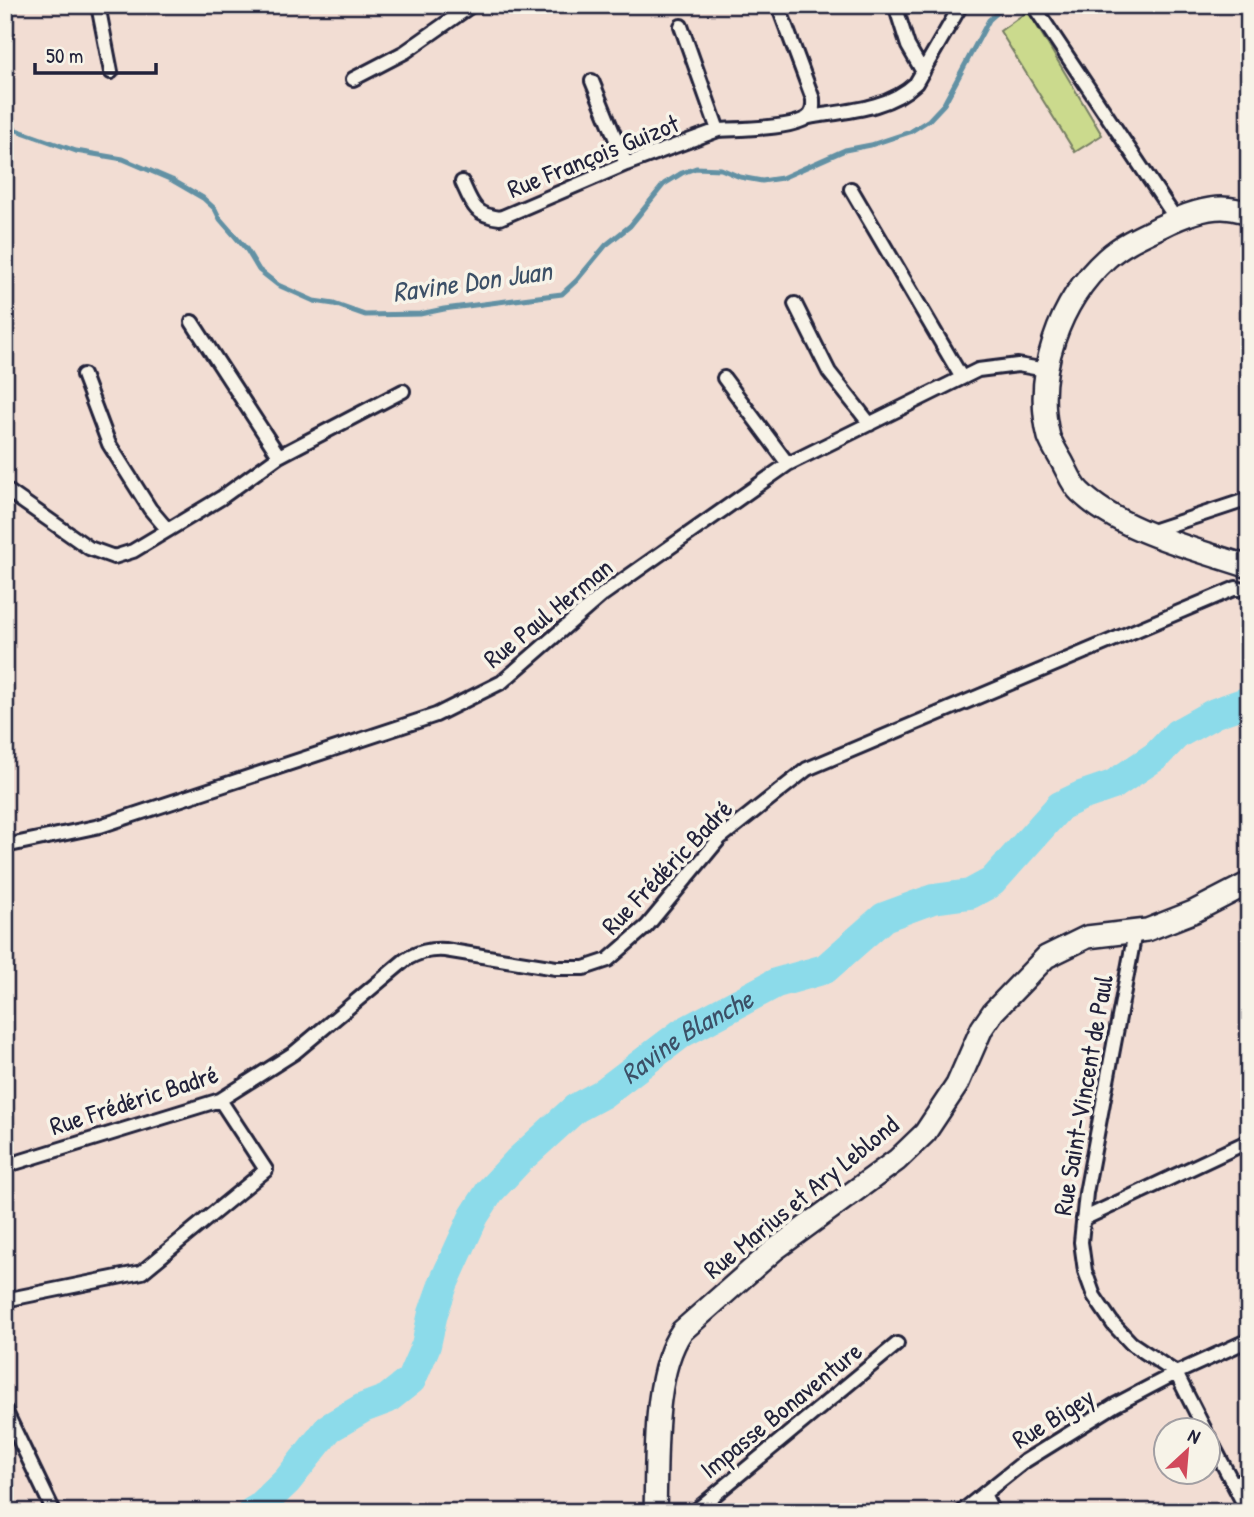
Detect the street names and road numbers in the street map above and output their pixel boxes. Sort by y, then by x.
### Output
street label: Rue François Guizot [502,105,685,206]
street label: Rue Paul Herman [476,550,620,676]
street label: Rue Frédéric Badré [593,792,740,942]
street label: Rue Saint-Vincent de Paul [1044,972,1121,1218]
street label: Rue Frédéric Badré [45,1056,222,1143]
street label: Rue Marius et Ary Leblond [696,1107,905,1286]
street label: Impasse Bonaventure [692,1333,869,1486]
street label: Rue Bigey [1005,1379,1100,1456]

